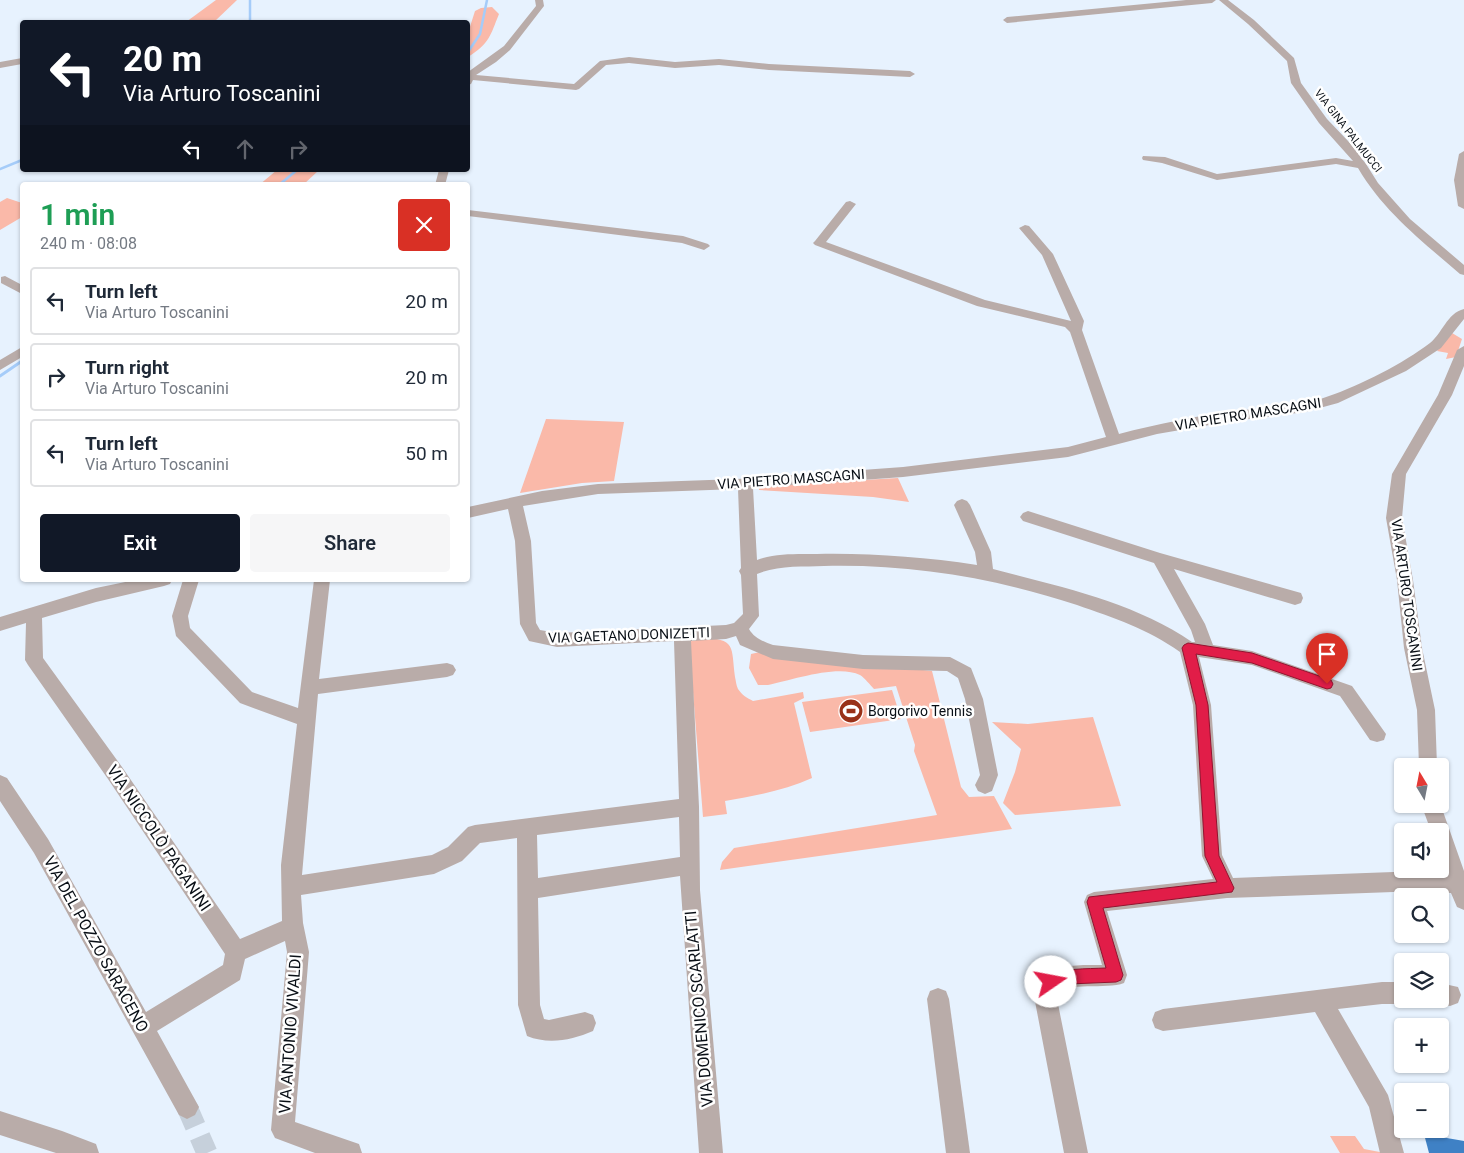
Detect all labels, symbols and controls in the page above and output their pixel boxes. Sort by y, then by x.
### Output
text: 20 m [123,39,202,80]
icon: left [40,40,105,105]
text: Via Arturo Toscanini [123,81,321,106]
street label: VIA GINA PALMUCCI [1312,87,1384,175]
icon: left [178,135,206,163]
icon: ahead [231,135,259,163]
icon: right [284,135,312,163]
text: 1 min [40,197,115,232]
button: close [398,199,450,251]
text: 240 m · 08:08 [40,234,137,253]
text: Turn left [85,280,158,303]
icon: left [42,287,70,315]
text: 20 m [405,290,448,313]
text: Via Arturo Toscanini [85,303,229,322]
text: Turn right [85,356,169,379]
icon: right [42,363,70,391]
text: 20 m [405,366,448,389]
text: Via Arturo Toscanini [85,379,229,398]
street label: VIA PIETRO MASCAGNI [1174,395,1322,433]
text: Turn left [85,432,158,455]
icon: left [42,439,70,467]
text: 50 m [405,442,448,465]
text: Via Arturo Toscanini [85,455,229,474]
street label: VIA PIETRO MASCAGNI [717,466,865,492]
button: Exit [40,514,240,572]
button: Share [250,514,450,572]
street label: VIA ARTURO TOSCANINI [1388,518,1426,672]
street label: VIA GAETANO DONIZETTI [548,624,710,646]
pin [1306,633,1348,684]
icon: arrive [1313,640,1341,668]
sports icon: Borgorivo Tennis [838,698,864,724]
place label: Borgorivo Tennis [868,703,972,719]
north arrow [1394,758,1449,812]
map controls [1394,758,1449,1138]
street label: VIA NICCOLÒ PAGANINI [103,761,216,915]
button: sound [1394,823,1449,878]
street label: VIA DEL POZZO SARACENO [40,853,152,1035]
button: search [1394,888,1449,943]
street label: VIA DOMENICO SCARLATTI [681,910,717,1108]
button: layers [1394,953,1449,1008]
street label: VIA ANTONIO VIVALDI [275,954,305,1114]
position arrow [1024,955,1076,1007]
button: + [1394,1018,1449,1073]
button: − [1394,1083,1449,1138]

